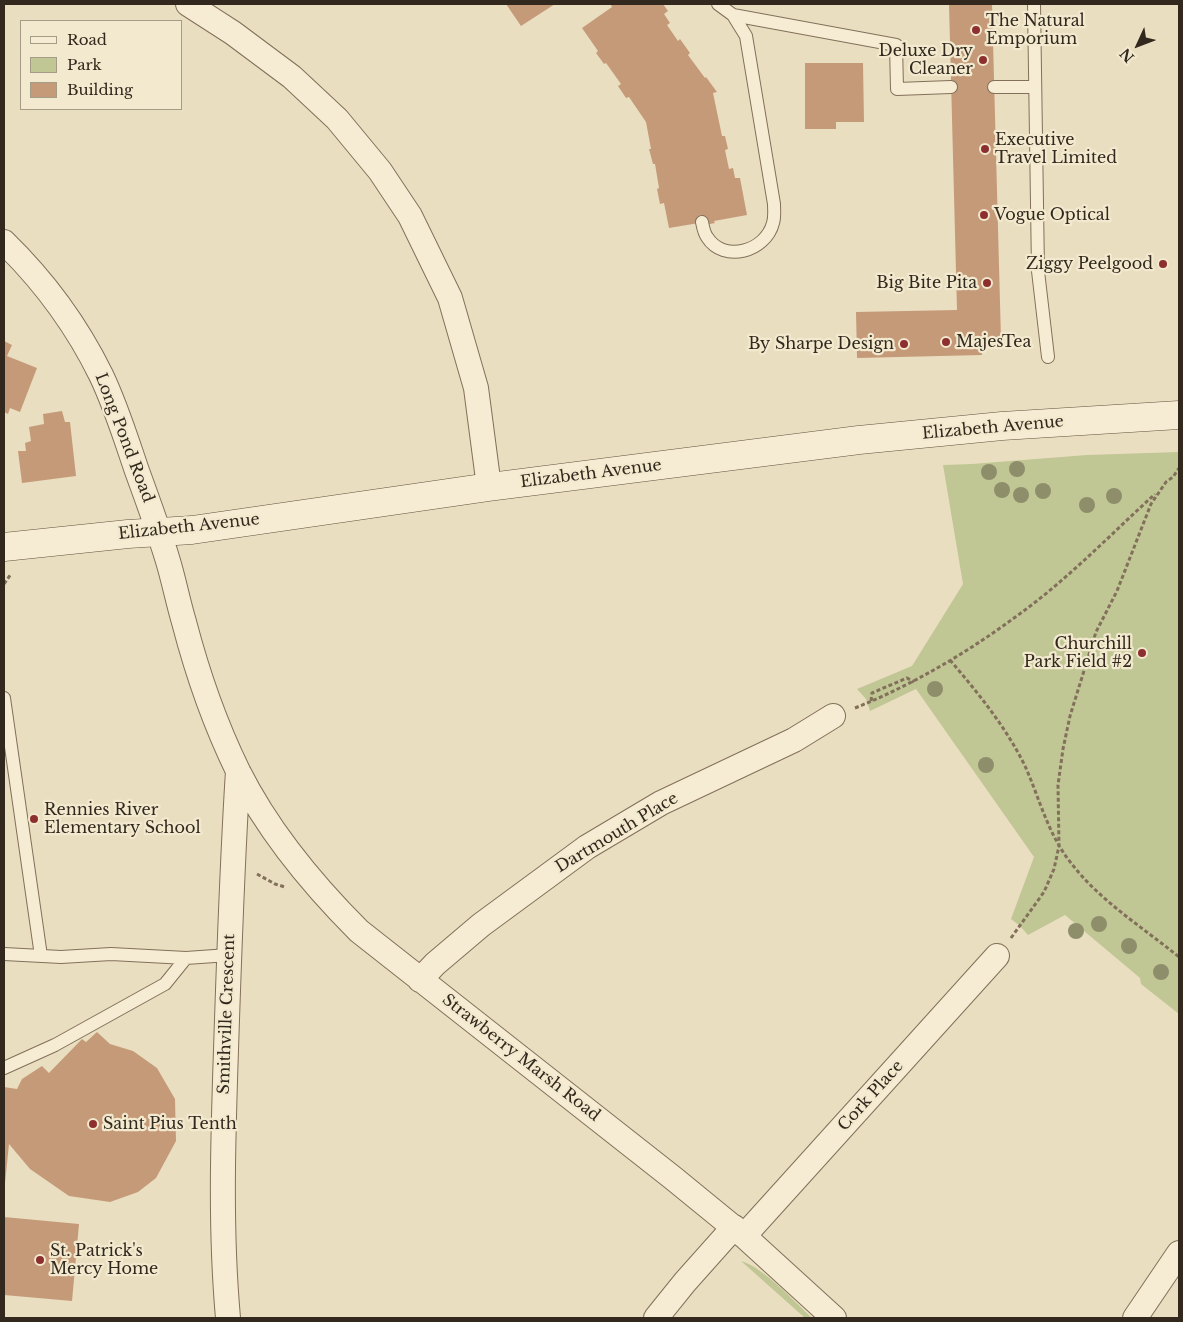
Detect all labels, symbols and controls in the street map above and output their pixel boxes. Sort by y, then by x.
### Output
place label: The Natural Emporium [986,11,1085,49]
legend [20,20,182,110]
north arrow [1113,20,1163,70]
marker: The Natural Emporium [970,24,982,36]
text: Road [67,30,107,49]
place label: Deluxe Dry Cleaner [879,41,973,79]
text: N [1116,44,1138,66]
marker: Deluxe Dry Cleaner [977,54,989,66]
text: Park [67,55,102,74]
text: Building [67,80,133,99]
place label: Executive Travel Limited [995,130,1117,168]
marker: Executive Travel Limited [979,143,991,155]
place label: Vogue Optical [994,205,1110,225]
marker: Vogue Optical [978,209,990,221]
place label: Ziggy Peelgood [1026,254,1153,274]
marker: Ziggy Peelgood [1157,258,1169,270]
place label: Big Bite Pita [876,273,977,293]
marker: Big Bite Pita [981,277,993,289]
place label: MajesTea [956,332,1031,352]
place label: By Sharpe Design [748,334,894,354]
marker: MajesTea [940,336,952,348]
marker: By Sharpe Design [898,338,910,350]
street label: Long Pond Road [90,370,158,506]
street label: Elizabeth Avenue [921,412,1065,444]
street label: Elizabeth Avenue [519,456,663,492]
street label: Elizabeth Avenue [117,510,261,544]
place label: Churchill Park Field #2 [1024,634,1132,672]
marker: Churchill Park Field #2 [1136,647,1148,659]
street label: Dartmouth Place [552,789,682,877]
place label: Rennies River Elementary School [44,800,201,838]
marker: Rennies River Elementary School [28,813,40,825]
street label: Smithville Crescent [215,933,239,1095]
street label: Strawberry Marsh Road [438,990,604,1126]
street label: Cork Place [834,1057,908,1135]
place label: Saint Pius Tenth [103,1114,237,1134]
marker: Saint Pius Tenth [87,1118,99,1130]
place label: St. Patrick's Mercy Home [50,1241,158,1279]
marker: St. Patrick's Mercy Home [34,1254,46,1266]

